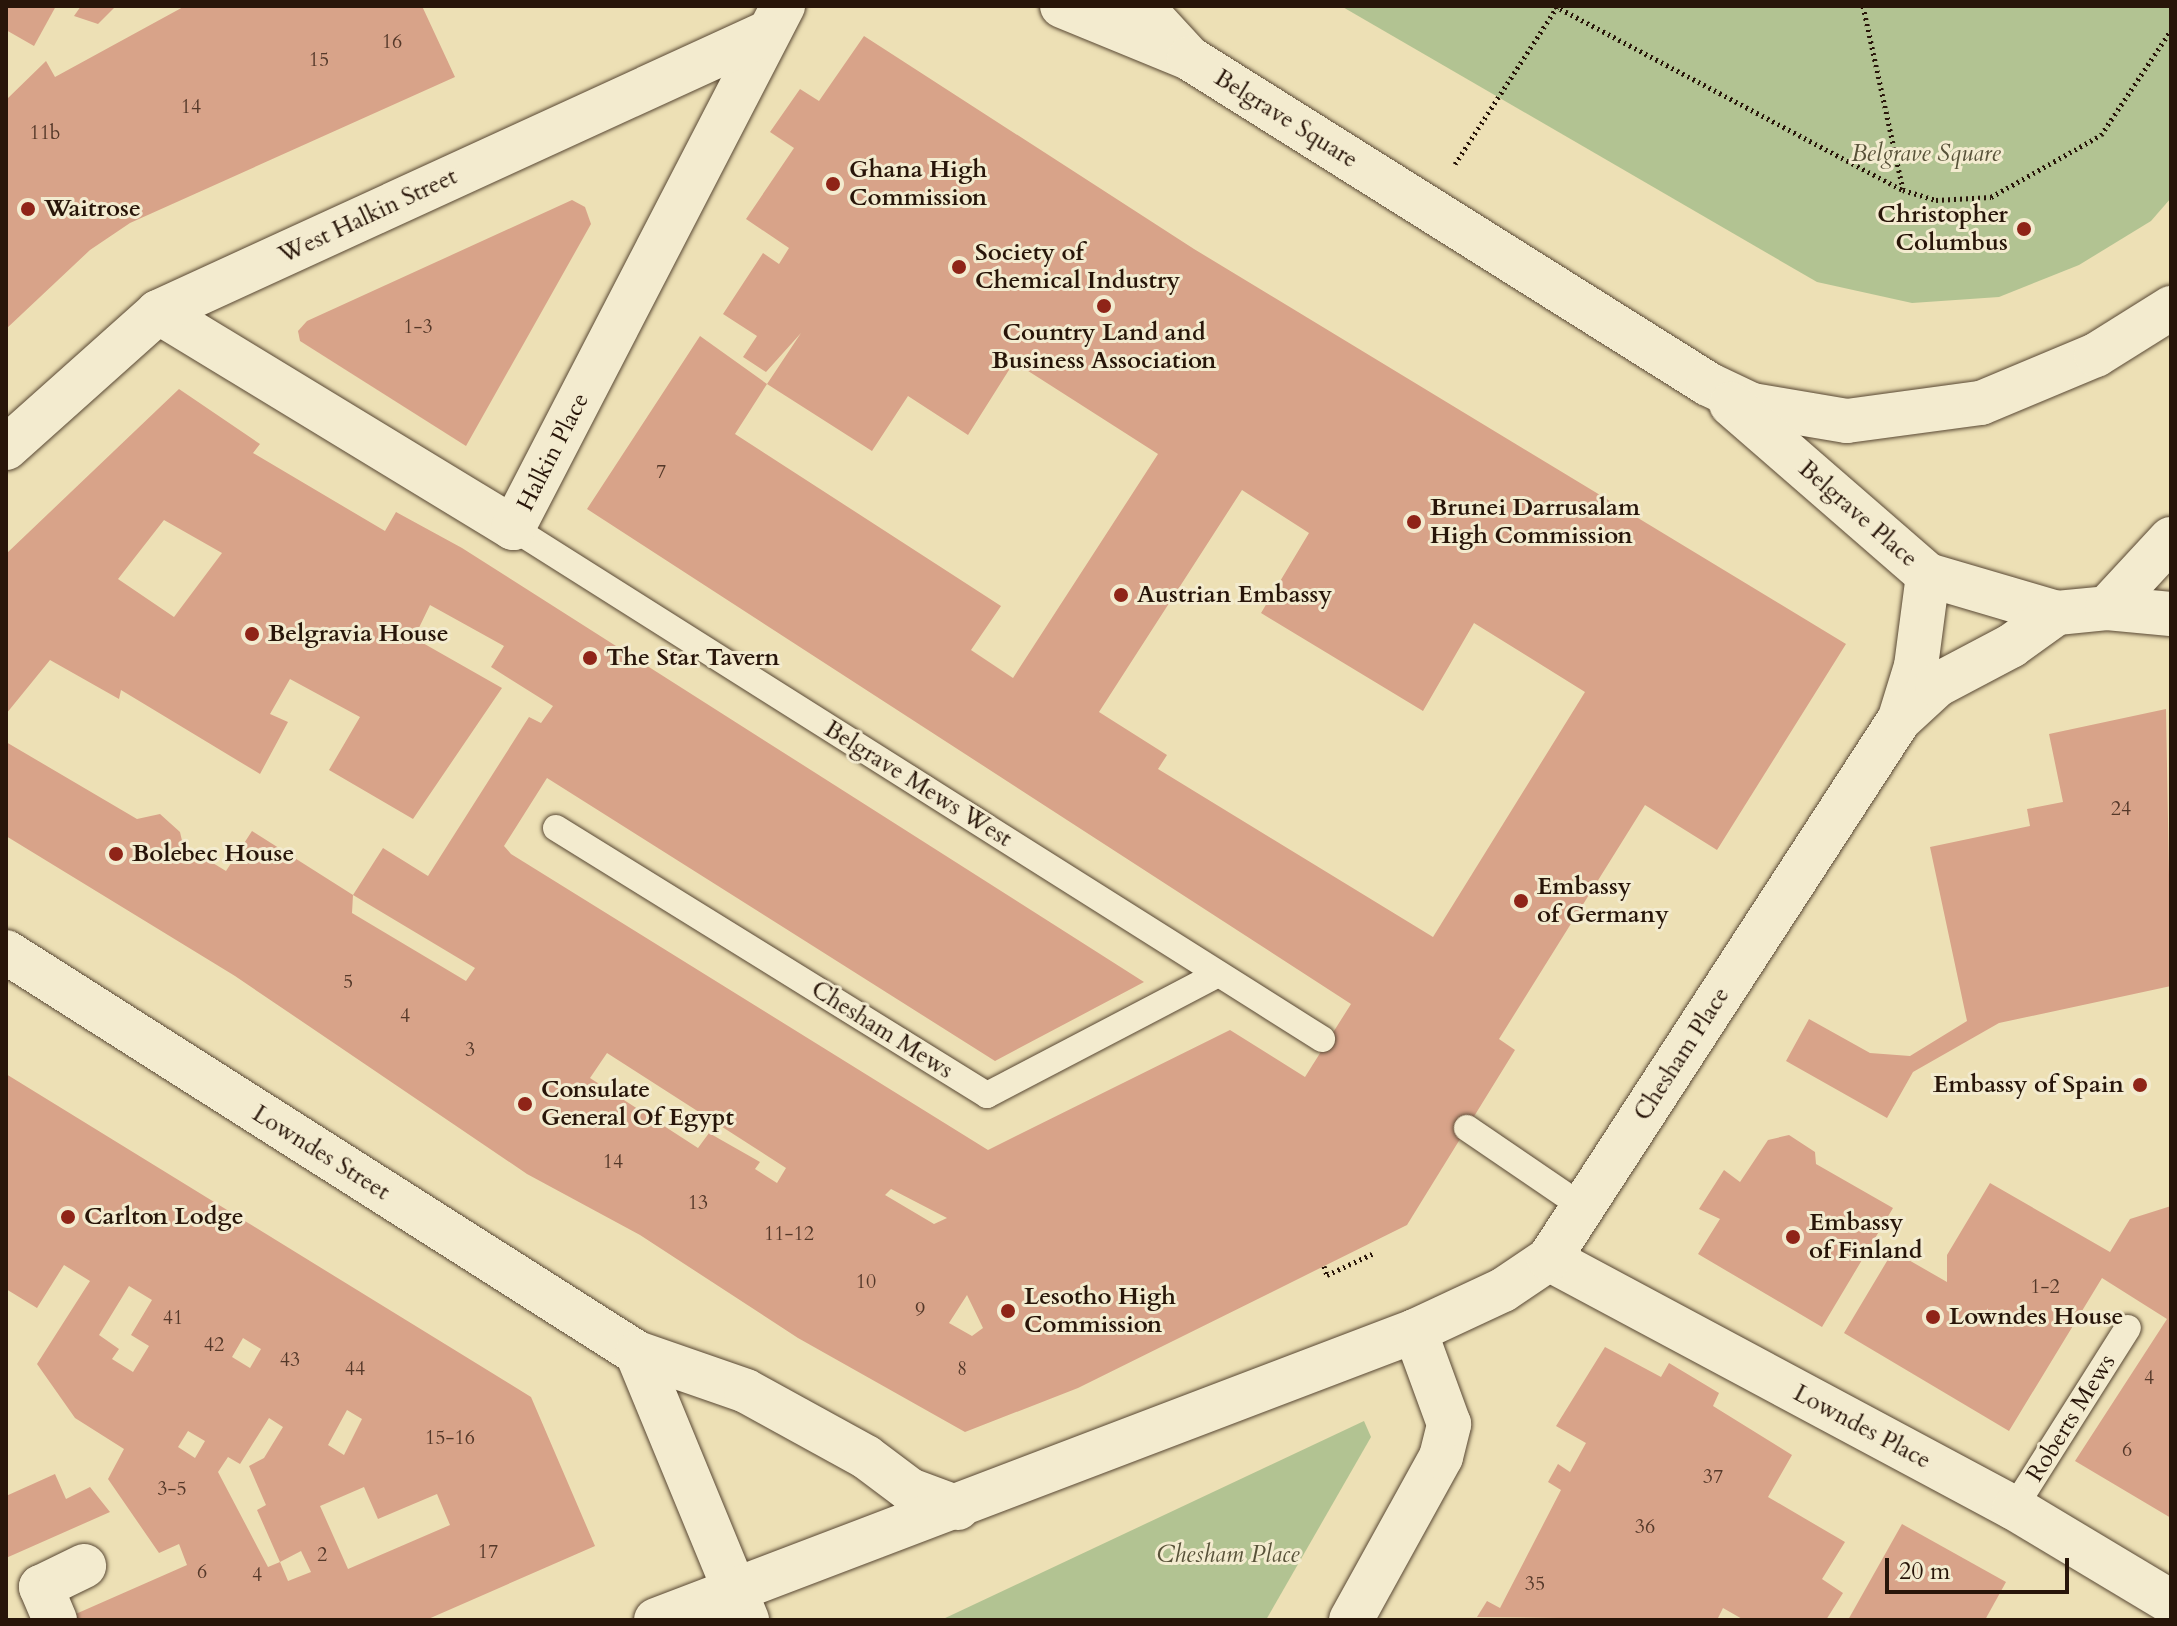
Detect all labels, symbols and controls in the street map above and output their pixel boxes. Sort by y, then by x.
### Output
house number: 16 [382,29,402,53]
house number: 15 [309,47,329,71]
street label: Belgrave Square [1209,63,1363,175]
house number: 14 [181,94,201,118]
house number: 11b [29,120,61,144]
park label: Belgrave Square [1851,140,2001,168]
place label: Ghana High Commission [849,156,987,212]
street label: West Halkin Street [274,162,462,270]
marker: Ghana High Commission [824,175,842,193]
place label: Waitrose [44,195,141,223]
marker: Waitrose [19,200,37,218]
place label: Christopher Columbus [1877,201,2008,257]
marker: Christopher Columbus [2015,220,2033,238]
place label: Society of Chemical Industry [975,239,1180,295]
marker: Society of Chemical Industry [950,258,968,276]
marker: Country Land and Business Association [1095,297,1113,315]
house number: 1-3 [403,314,433,338]
place label: Country Land and Business Association [992,319,1216,375]
street label: Halkin Place [511,388,595,516]
street label: Belgrave Place [1793,455,1923,573]
house number: 7 [656,459,666,483]
place label: Brunei Darrusalam High Commission [1430,494,1640,550]
marker: Brunei Darrusalam High Commission [1405,513,1423,531]
place label: Austrian Embassy [1137,581,1332,609]
marker: Austrian Embassy [1112,586,1130,604]
place label: Belgravia House [268,620,449,648]
marker: Belgravia House [243,625,261,643]
place label: The Star Tavern [606,644,780,672]
marker: The Star Tavern [581,649,599,667]
street label: Belgrave Mews West [819,715,1017,853]
house number: 24 [2111,796,2131,820]
place label: Bolebec House [132,840,294,868]
marker: Bolebec House [107,845,125,863]
place label: Embassy of Germany [1537,873,1669,929]
marker: Embassy of Germany [1512,892,1530,910]
house number: 5 [343,969,353,993]
street label: Chesham Mews [806,975,958,1085]
street label: Chesham Place [1628,982,1736,1126]
house number: 4 [400,1003,410,1027]
house number: 3 [465,1037,475,1061]
place label: Embassy of Spain [1933,1071,2124,1099]
place label: Consulate General Of Egypt [541,1076,734,1132]
marker: Embassy of Spain [2131,1076,2149,1094]
marker: Consulate General Of Egypt [516,1095,534,1113]
street label: Lowndes Street [247,1099,395,1207]
house number: 14 [603,1149,623,1173]
house number: 13 [688,1190,708,1214]
place label: Carlton Lodge [84,1203,244,1231]
marker: Carlton Lodge [59,1208,77,1226]
place label: Embassy of Finland [1809,1209,1922,1265]
house number: 11-12 [764,1221,814,1245]
marker: Embassy of Finland [1784,1228,1802,1246]
house number: 10 [856,1269,876,1293]
house number: 1-2 [2030,1274,2060,1298]
place label: Lesotho High Commission [1024,1283,1176,1339]
house number: 9 [915,1297,925,1321]
marker: Lesotho High Commission [999,1302,1017,1320]
place label: Lowndes House [1949,1303,2123,1331]
house number: 41 [163,1305,183,1329]
marker: Lowndes House [1924,1308,1942,1326]
house number: 42 [204,1332,224,1356]
house number: 43 [280,1347,300,1371]
street label: Roberts Mews [2020,1349,2122,1487]
house number: 44 [345,1356,365,1380]
house number: 8 [957,1356,967,1380]
house number: 4 [2144,1365,2154,1389]
street label: Lowndes Place [1789,1379,1935,1475]
house number: 15-16 [425,1425,475,1449]
house number: 6 [2122,1437,2132,1461]
house number: 37 [1703,1464,1723,1488]
house number: 3-5 [157,1476,187,1500]
house number: 36 [1635,1514,1655,1538]
house number: 17 [478,1539,498,1563]
park label: Chesham Place [1157,1541,1299,1569]
house number: 2 [317,1542,327,1566]
scale bar [1889,1542,2073,1592]
text: 20 m [1899,1555,1950,1588]
house number: 6 [197,1559,207,1583]
house number: 4 [252,1562,262,1586]
house number: 35 [1525,1571,1545,1595]

